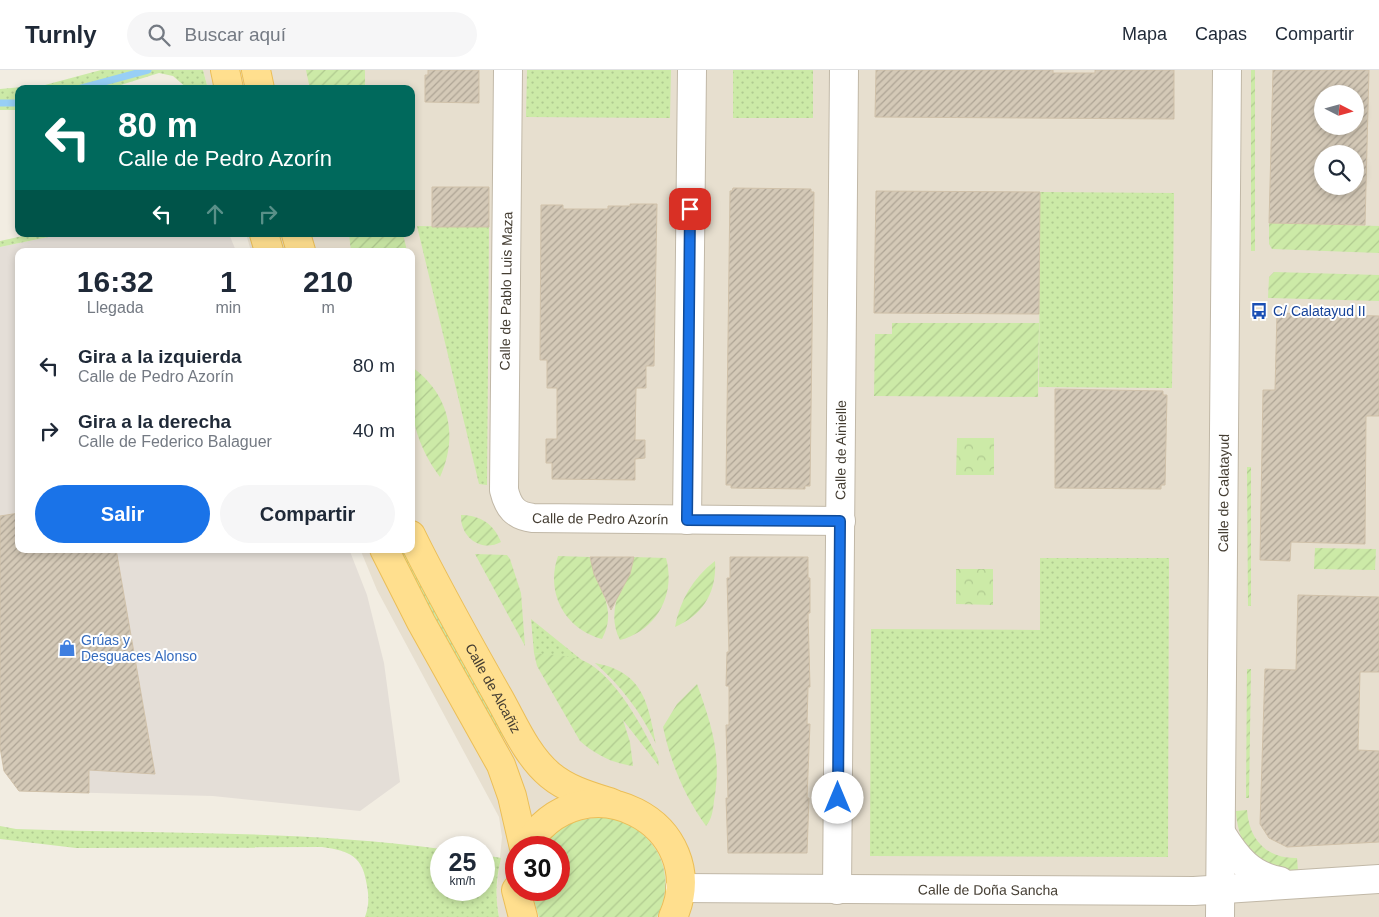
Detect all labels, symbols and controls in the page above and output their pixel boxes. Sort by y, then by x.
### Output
search box [127,12,477,57]
text: Turnly [25,21,97,48]
icon: search [145,21,173,49]
text: Buscar aquí [185,24,286,45]
text: Mapa [1122,24,1167,44]
text: Capas [1195,24,1247,44]
text: Compartir [1275,24,1354,44]
north arrow [1314,85,1364,135]
map controls [1314,85,1364,195]
icon: left [35,105,100,170]
text: 80 m [118,105,198,144]
button: search [1314,145,1364,195]
text: Calle de Pedro Azorín [118,146,332,171]
pin [669,188,711,230]
icon: arrive [676,195,704,223]
icon: left [148,200,176,228]
icon: ahead [201,200,229,228]
icon: right [254,200,282,228]
street label: Calle de Pablo Luis Maza [497,211,515,371]
text: 16:32 [77,265,154,298]
text: 1 [220,265,237,298]
text: 210 [303,265,353,298]
text: Llegada [87,299,144,316]
text: min [215,299,241,316]
text: m [321,299,335,316]
bus stop icon: C/ Calatayud II [1249,301,1269,321]
place label: C/ Calatayud II [1273,303,1366,319]
text: Gira a la izquierda [78,346,242,367]
icon: left [35,352,63,380]
text: 80 m [353,355,395,376]
text: Calle de Pedro Azorín [78,368,234,385]
street label: Calle de Ainielle [832,400,849,500]
text: Gira a la derecha [78,411,231,432]
icon: right [35,417,63,445]
text: 40 m [353,420,395,441]
text: Calle de Federico Balaguer [78,433,272,450]
street label: Calle de Calatayud [1215,434,1232,552]
button: Salir [35,485,210,543]
button: Compartir [220,485,395,543]
street label: Calle de Pedro Azorín [532,510,668,527]
place label: Grúas y Desguaces Alonso [81,632,197,664]
shop icon: Grúas y Desguaces Alonso [57,638,77,658]
street label: Calle de Alcañiz [462,641,524,736]
position arrow [811,771,863,823]
speed limit sign: 30 [505,836,570,901]
text: 25 [449,848,476,876]
text: km/h [449,874,476,888]
street label: Calle de Doña Sancha [918,881,1058,898]

